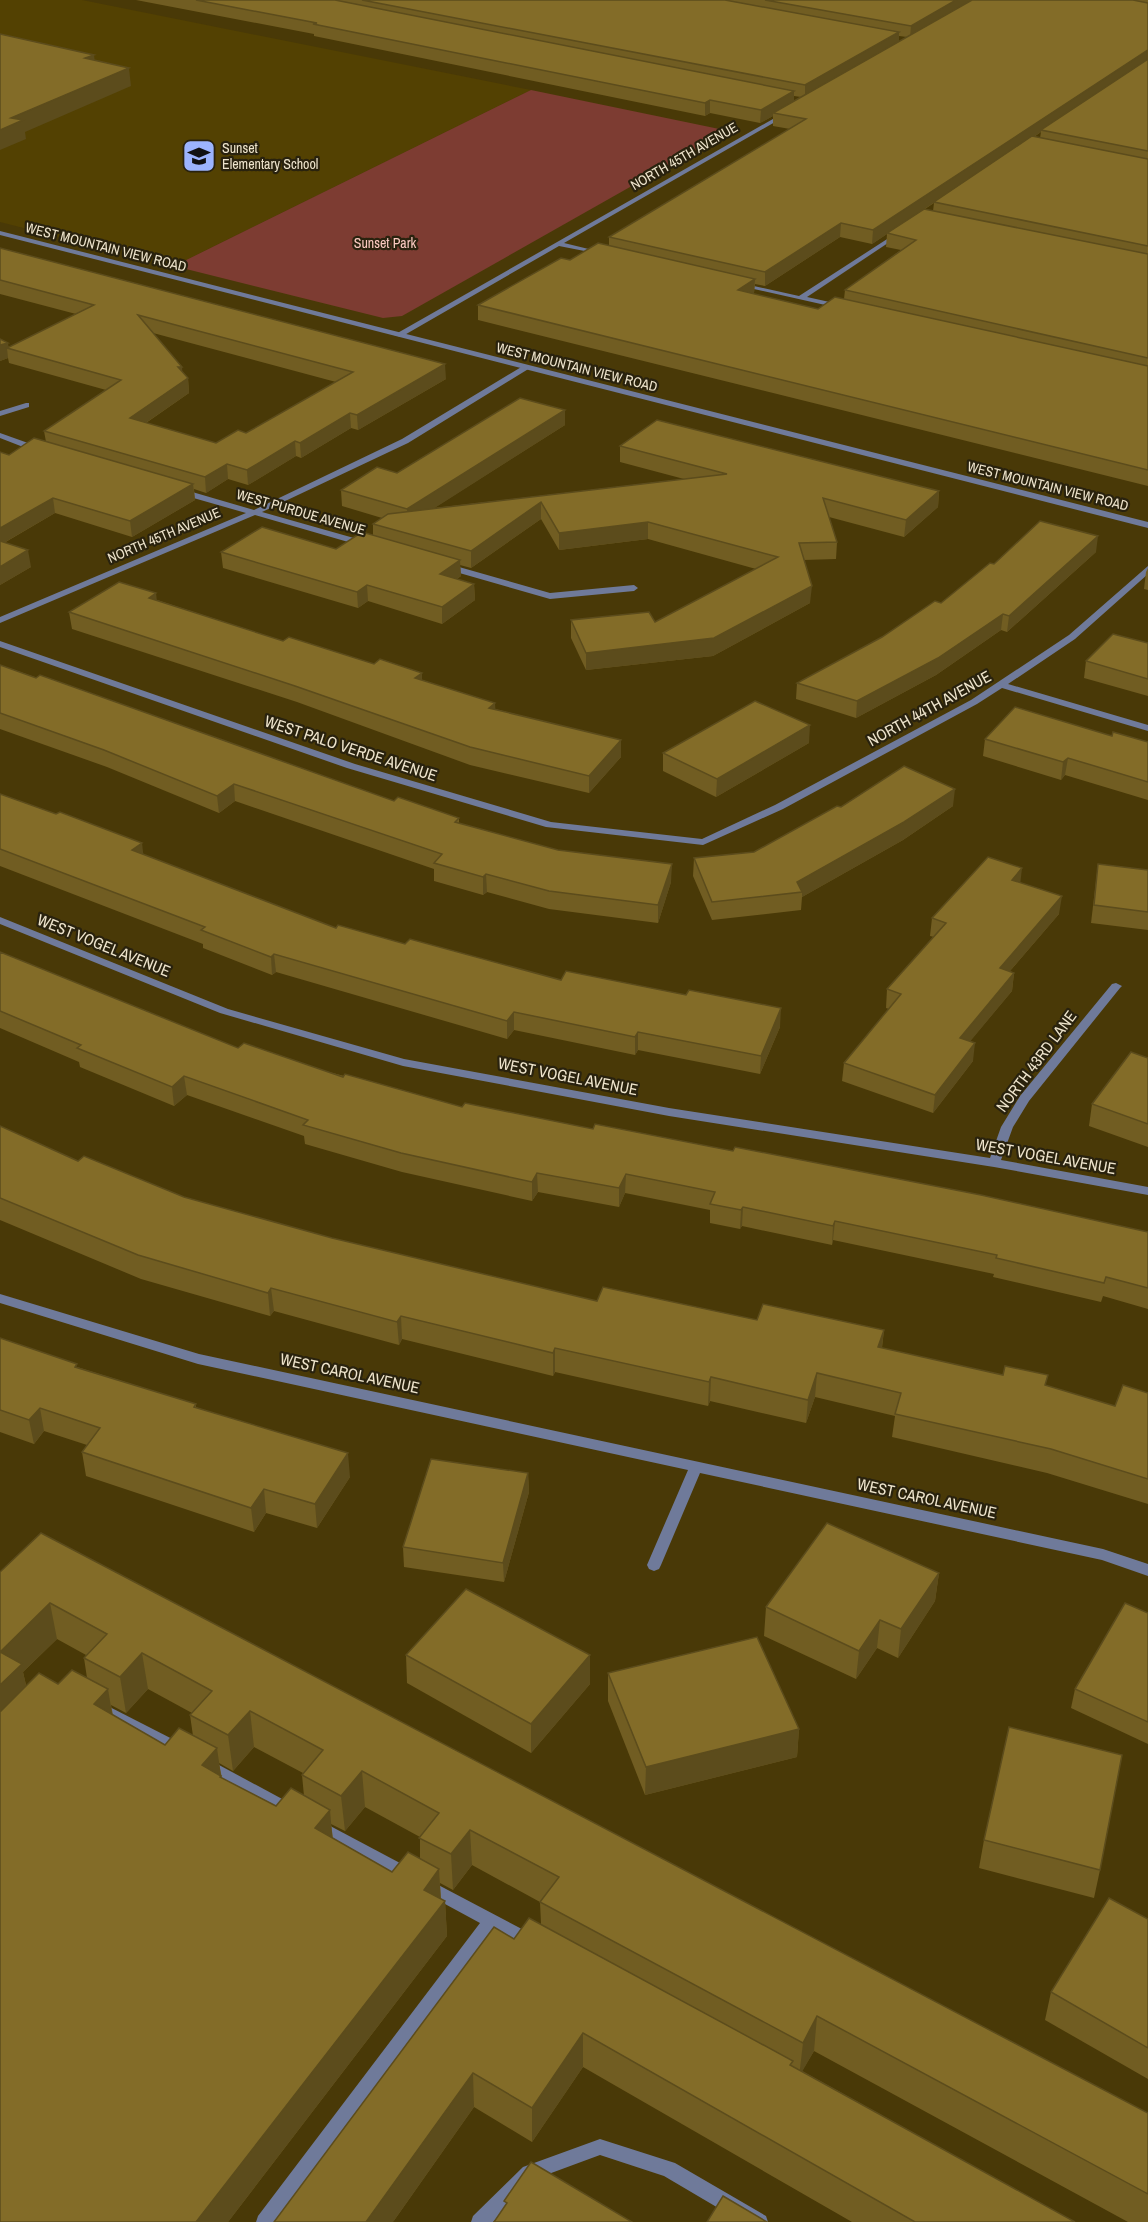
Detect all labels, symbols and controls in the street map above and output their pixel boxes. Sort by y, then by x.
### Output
street label: NORTH 45TH AVENUE [627,118,741,194]
school or university icon: Sunset Elementary School [181,138,217,174]
place label: Sunset Elementary School [222,139,318,173]
street label: WEST MOUNTAIN VIEW ROAD [24,218,188,276]
park label: Sunset Park [354,234,417,252]
street label: WEST MOUNTAIN VIEW ROAD [495,338,659,396]
street label: WEST MOUNTAIN VIEW ROAD [966,457,1130,515]
street label: WEST PURDUE AVENUE [234,485,368,539]
street label: NORTH 45TH AVENUE [105,503,223,567]
street label: NORTH 44TH AVENUE [863,665,995,751]
street label: WEST PALO VERDE AVENUE [262,710,440,786]
street label: WEST VOGEL AVENUE [34,908,174,982]
street label: NORTH 43RD LANE [991,1006,1081,1116]
street label: WEST VOGEL AVENUE [496,1052,640,1100]
street label: WEST VOGEL AVENUE [974,1133,1118,1179]
street label: WEST CAROL AVENUE [278,1347,422,1399]
street label: WEST CAROL AVENUE [855,1472,999,1524]

